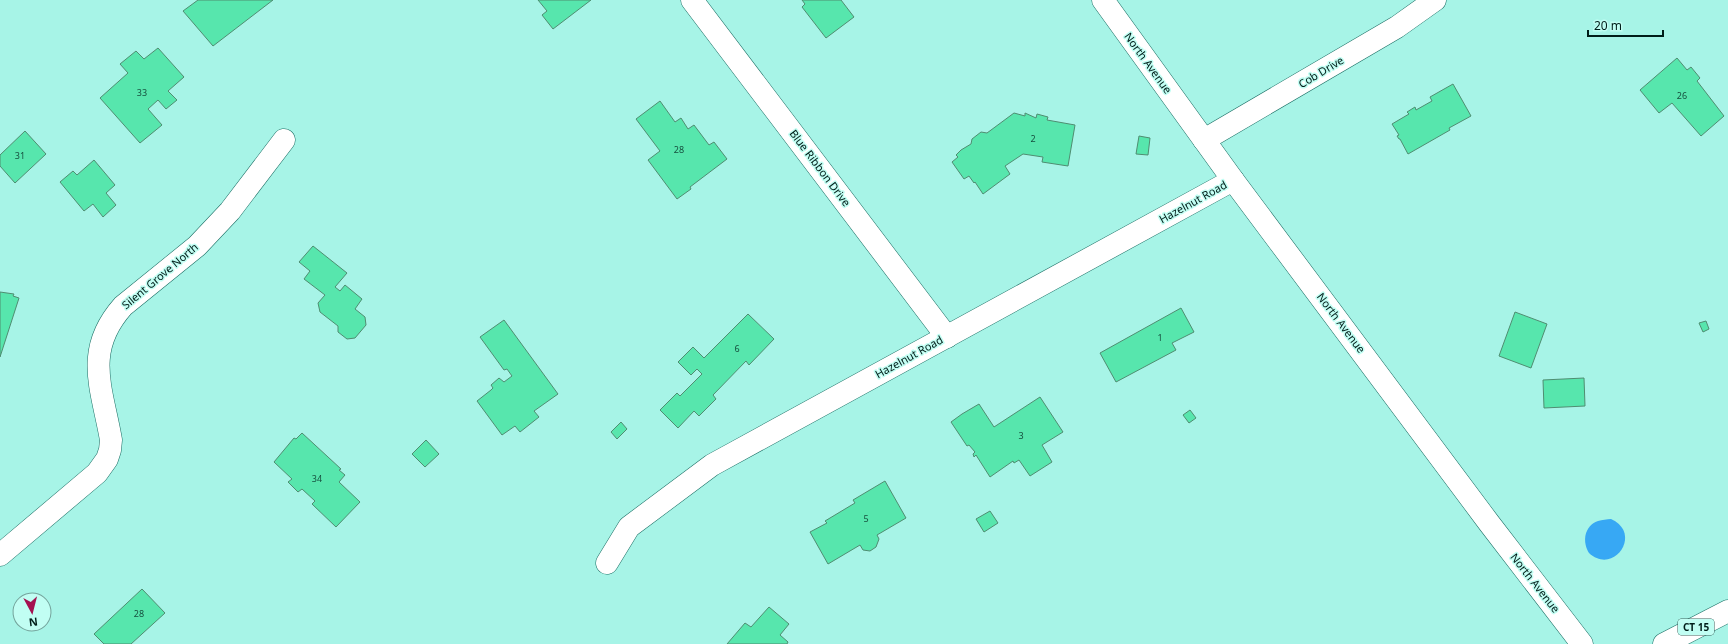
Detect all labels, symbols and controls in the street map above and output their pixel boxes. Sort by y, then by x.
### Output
scale bar [1588,12,1663,38]
text: 20 m [1594,17,1622,34]
street label: North Avenue [1121,29,1176,96]
street label: Cob Drive [1295,52,1346,91]
house number: 33 [137,86,147,99]
house number: 26 [1677,89,1687,102]
street label: Blue Ribbon Drive [787,126,854,209]
house number: 2 [1030,132,1036,145]
house number: 28 [674,143,684,156]
house number: 31 [15,149,25,162]
street label: Hazelnut Road [1156,177,1229,226]
street label: Silent Grove North [118,239,201,312]
street label: North Avenue [1314,290,1369,356]
house number: 1 [1157,331,1163,344]
street label: Hazelnut Road [872,332,945,381]
house number: 6 [734,342,740,355]
house number: 3 [1018,429,1024,442]
house number: 34 [312,472,322,485]
house number: 5 [863,512,869,525]
street label: North Avenue [1507,550,1563,616]
north arrow [12,592,52,632]
house number: 28 [134,607,144,620]
text: N [28,614,39,630]
road number: CT 15 [1678,619,1714,635]

